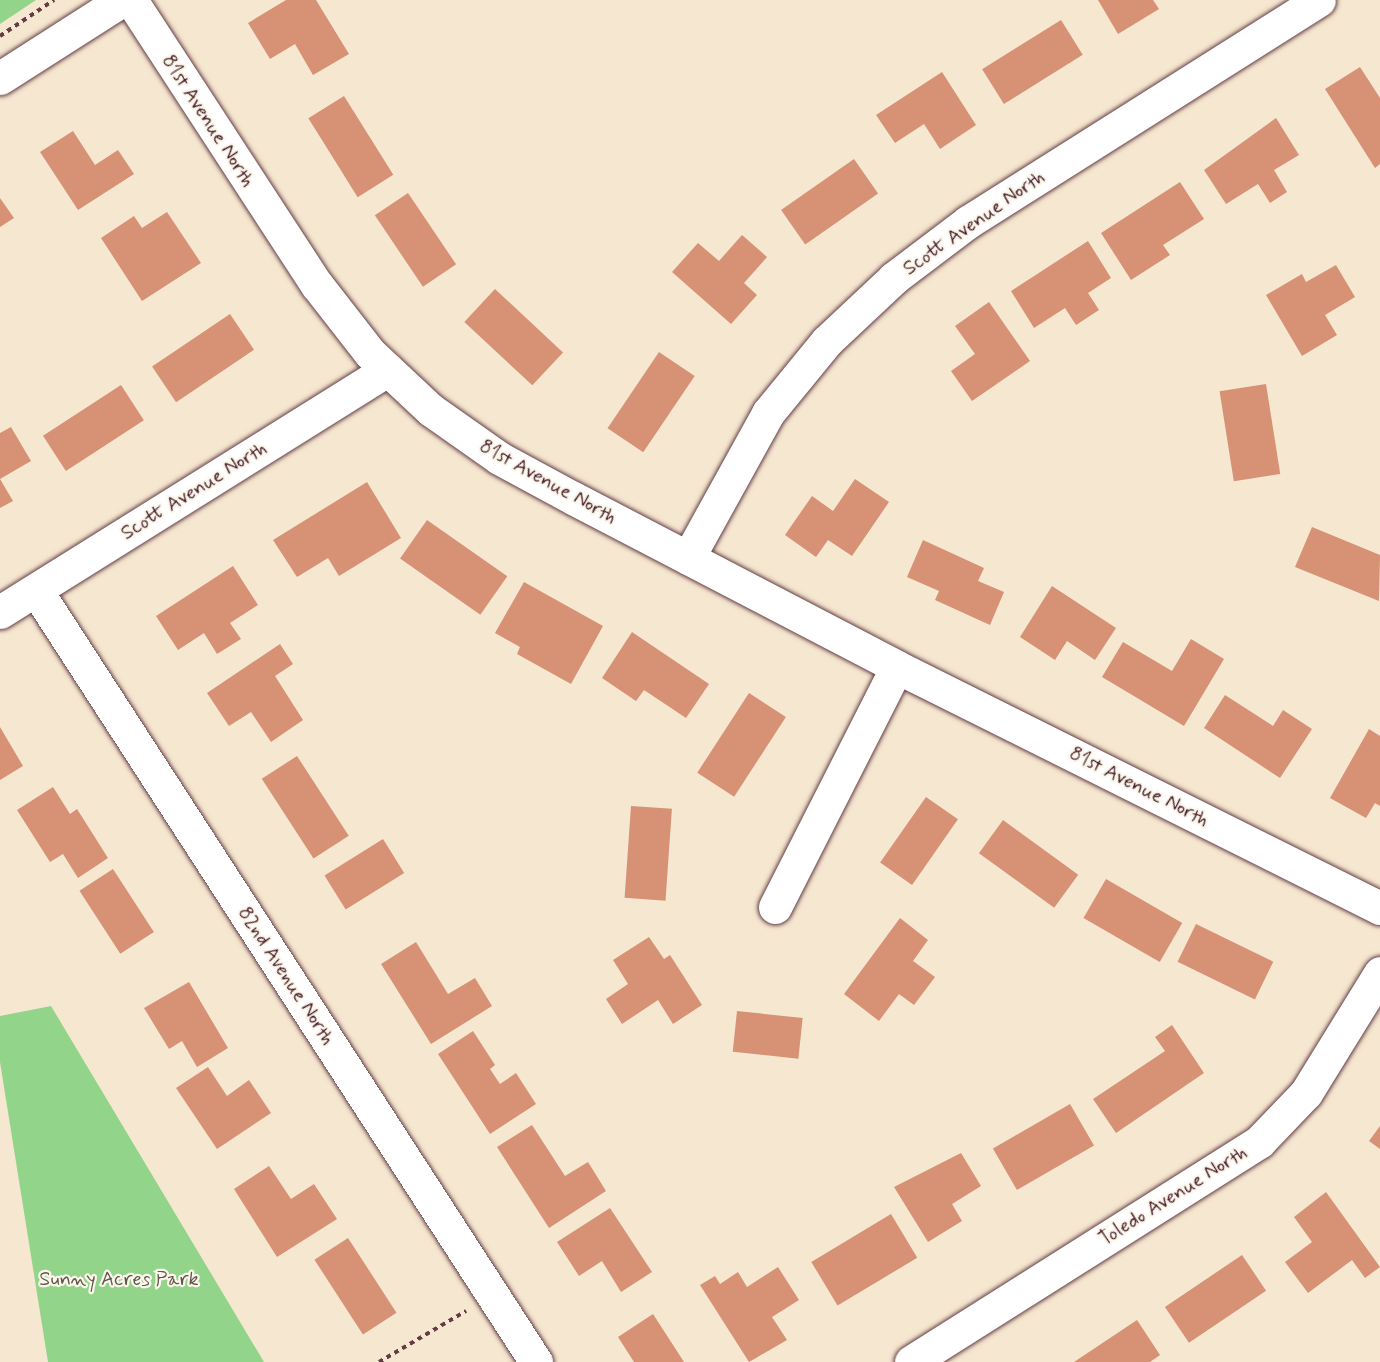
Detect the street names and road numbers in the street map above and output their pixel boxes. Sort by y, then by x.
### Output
street label: 81st Avenue North [156,50,260,192]
street label: Scott Avenue North [898,165,1050,281]
street label: 81st Avenue North [475,434,621,530]
street label: Scott Avenue North [116,436,272,546]
street label: 81st Avenue North [1065,741,1213,833]
street label: 82nd Avenue North [232,902,340,1050]
street label: Toledo Avenue North [1094,1141,1252,1251]

